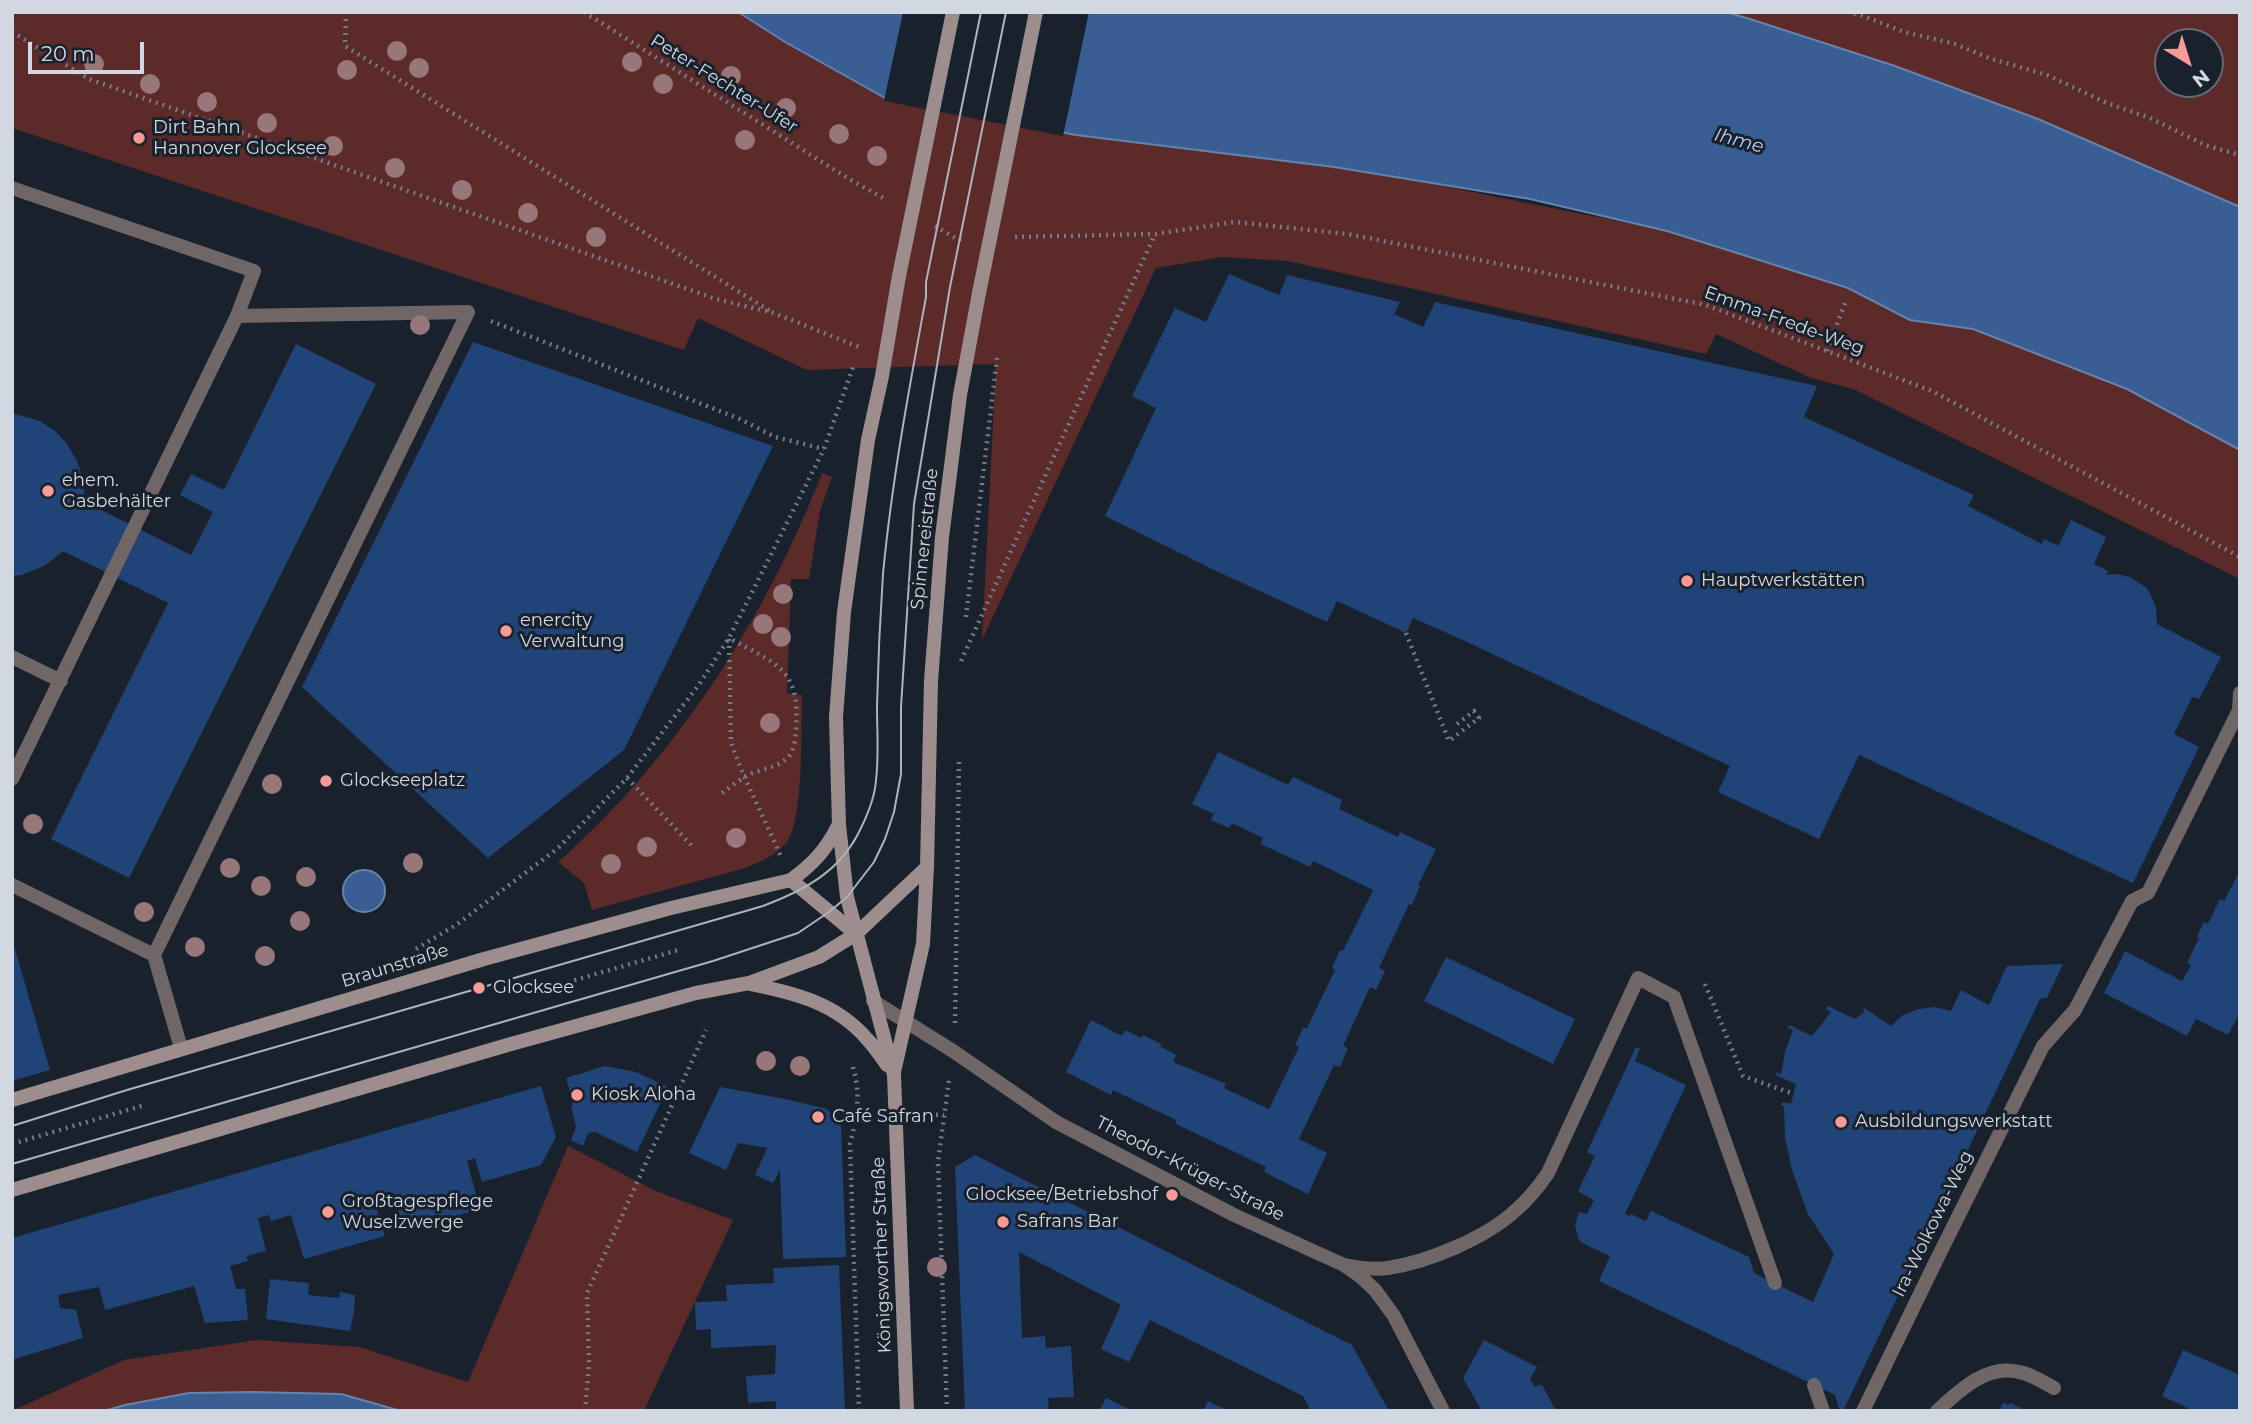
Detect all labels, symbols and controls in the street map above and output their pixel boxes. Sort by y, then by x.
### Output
scale bar [32,28,147,72]
north arrow [2154,28,2224,98]
street label: Peter-Fechter-Ufer [646,30,802,138]
text: 20 m [41,41,95,66]
text: N [2188,65,2214,92]
place label: Dirt Bahn Hannover Glocksee [153,117,327,160]
water label: Ihme [1712,123,1766,159]
marker: Dirt Bahn Hannover Glocksee [131,130,147,146]
street label: Emma-Frede-Weg [1701,282,1867,360]
street label: Spinnereistraße [907,467,943,611]
place label: ehem. Gasbehälter [62,470,171,512]
marker: ehem. Gasbehälter [40,483,56,499]
place label: Hauptwerkstätten [1701,570,1865,592]
marker: Hauptwerkstätten [1679,573,1695,589]
place label: enercity Verwaltung [520,610,625,652]
marker: enercity Verwaltung [498,623,514,639]
place label: Glockseeplatz [340,770,465,792]
marker: Glockseeplatz [318,773,334,789]
street label: Braunstraße [339,939,451,993]
place label: Glocksee [493,977,574,999]
marker: Glocksee [471,980,487,996]
place label: Kiosk Aloha [591,1084,696,1106]
marker: Kiosk Aloha [569,1087,585,1103]
place label: Café Safran [832,1106,934,1128]
marker: Café Safran [810,1109,826,1125]
place label: Ausbildungswerkstatt [1855,1111,2053,1133]
street label: Theodor-Krüger-Straße [1092,1112,1288,1226]
marker: Ausbildungswerkstatt [1833,1114,1849,1130]
street label: Ira-Wolkowa-Weg [1888,1147,1978,1301]
street label: Königsworther Straße [868,1156,896,1354]
place label: Glocksee/Betriebshof [966,1184,1158,1206]
marker: Glocksee/Betriebshof [1164,1187,1180,1203]
place label: Großtagespflege Wuselzwerge [342,1191,493,1234]
marker: Großtagespflege Wuselzwerge [320,1204,336,1220]
place label: Safrans Bar [1017,1211,1119,1233]
marker: Safrans Bar [995,1214,1011,1230]

